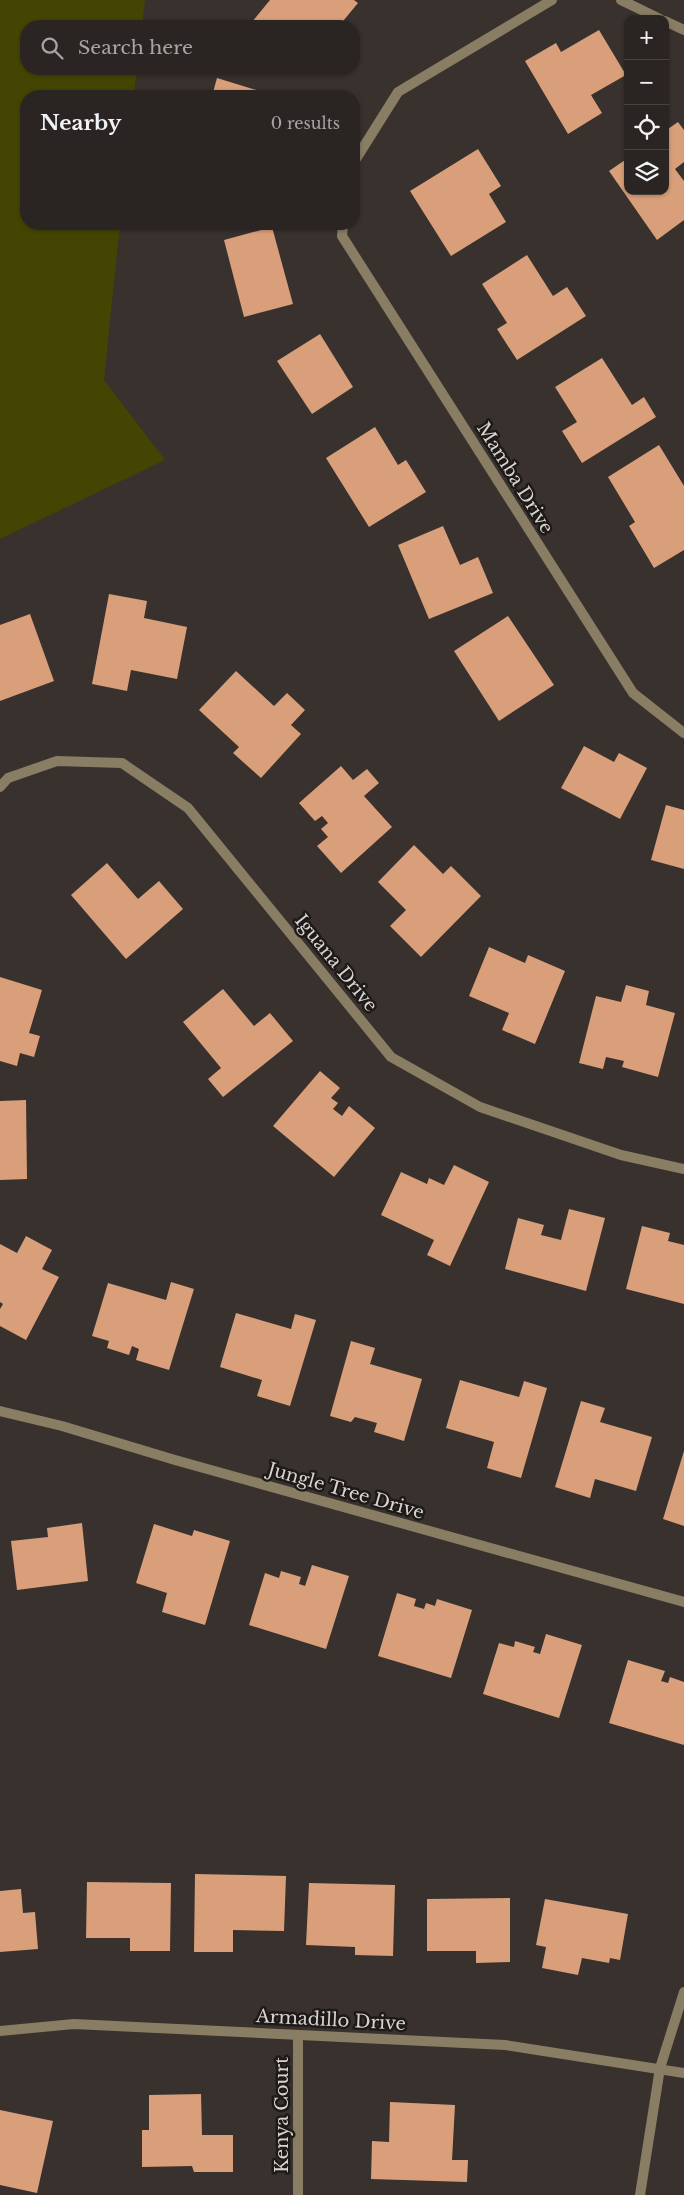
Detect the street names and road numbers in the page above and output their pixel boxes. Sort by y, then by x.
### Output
street label: Mamba Drive [472,418,558,538]
street label: Iguana Drive [290,910,382,1016]
street label: Jungle Tree Drive [263,1458,427,1524]
street label: Armadillo Drive [254,2005,407,2035]
street label: Kenya Court [271,2057,293,2173]

